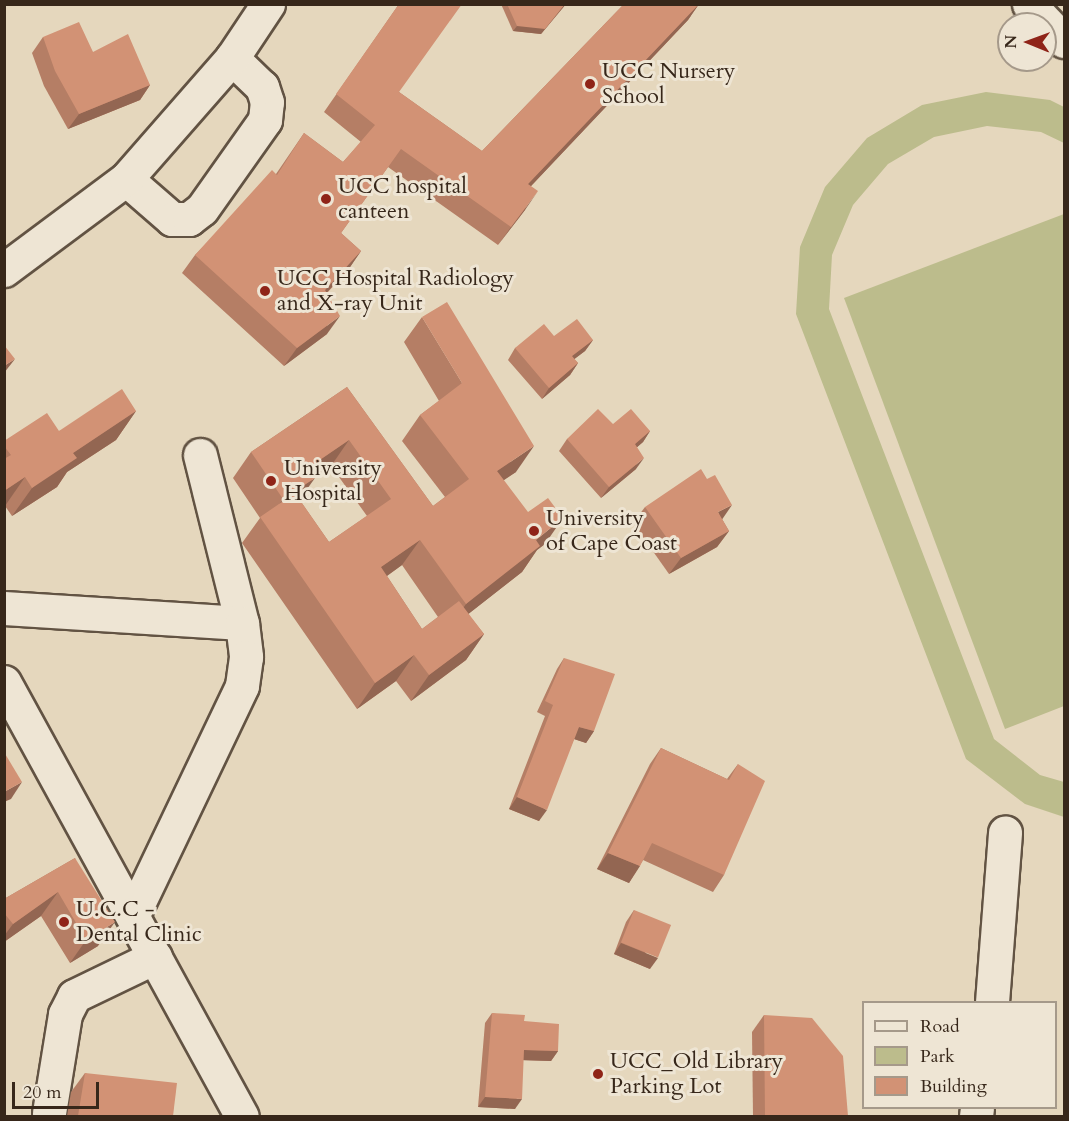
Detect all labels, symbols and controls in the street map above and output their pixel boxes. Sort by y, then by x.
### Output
north arrow [997,12,1057,72]
text: N [1000,35,1022,49]
place label: UCC Nursery School [602,58,735,110]
marker: UCC Nursery School [583,77,597,91]
place label: UCC hospital canteen [338,173,467,224]
marker: UCC hospital canteen [319,192,333,206]
place label: UCC Hospital Radiology and X-ray Unit [277,265,514,316]
marker: UCC Hospital Radiology and X-ray Unit [258,284,272,298]
place label: University Hospital [284,455,382,506]
marker: University Hospital [262,472,280,490]
place label: University of Cape Coast [546,505,677,556]
marker: University of Cape Coast [527,524,541,538]
place label: U.C.C - Dental Clinic [76,896,202,948]
marker: U.C.C - Dental Clinic [57,915,71,929]
legend [862,1001,1057,1109]
text: Road [920,1014,960,1039]
text: Park [920,1044,955,1069]
place label: UCC_Old Library Parking Lot [610,1048,783,1100]
marker: UCC_Old Library Parking Lot [591,1067,605,1081]
scale bar [15,1070,102,1108]
text: Building [920,1074,987,1099]
text: 20 m [23,1080,62,1105]

